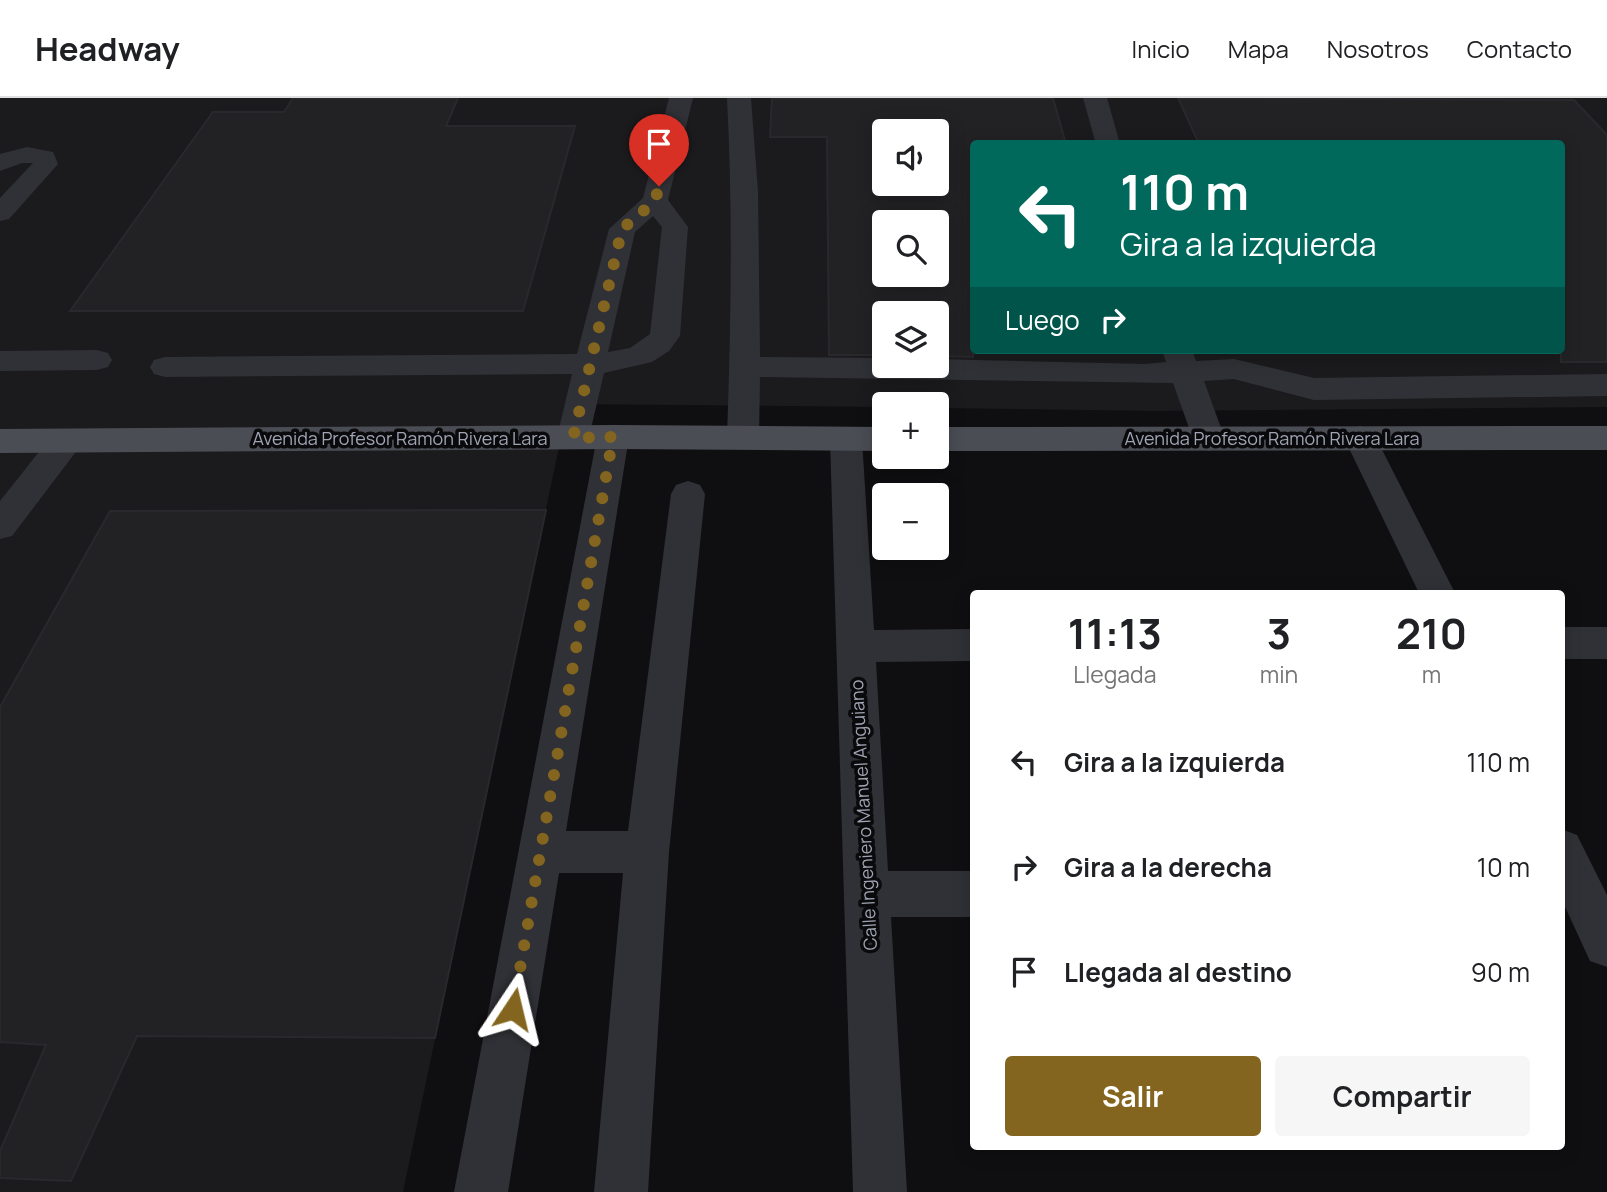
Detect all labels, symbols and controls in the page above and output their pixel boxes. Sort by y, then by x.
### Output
text: Headway [35,26,180,71]
text: Inicio [1132,32,1190,65]
text: Mapa [1228,32,1289,65]
text: Nosotros [1327,32,1429,65]
text: Contacto [1467,32,1572,65]
pin [629,114,689,186]
map controls [872,119,949,560]
button: sound [872,119,949,196]
icon: arrive [640,125,678,163]
text: 110 m [1120,158,1249,225]
icon: left [1005,168,1096,259]
button: search [872,210,949,287]
text: Gira a la izquierda [1120,222,1376,266]
button: layers [872,301,949,378]
icon: right [1094,301,1132,339]
text: Luego [1005,302,1080,338]
button: + [872,392,949,469]
street label: Avenida Profesor Ramón Rivera Lara [253,426,547,450]
street label: Avenida Profesor Ramón Rivera Lara [1125,426,1419,450]
button: − [872,483,949,560]
text: 11:13 [1068,604,1162,662]
text: 3 [1267,604,1291,662]
text: 210 [1396,604,1467,662]
text: Llegada [1073,658,1157,690]
text: min [1260,658,1298,690]
text: m [1422,658,1441,690]
street label: Calle Ingeniero Manuel Anguiano [844,679,882,951]
icon: left [1005,743,1043,781]
text: Gira a la izquierda [1064,744,1285,780]
text: 110 m [1467,744,1530,780]
icon: right [1005,848,1043,886]
text: Gira a la derecha [1064,849,1272,885]
text: 10 m [1477,849,1530,885]
icon: arrive [1005,953,1043,991]
text: Llegada al destino [1064,954,1292,990]
text: 90 m [1471,954,1530,990]
position arrow [476,972,550,1046]
button: Salir [1005,1056,1261,1136]
button: Compartir [1275,1056,1530,1136]

